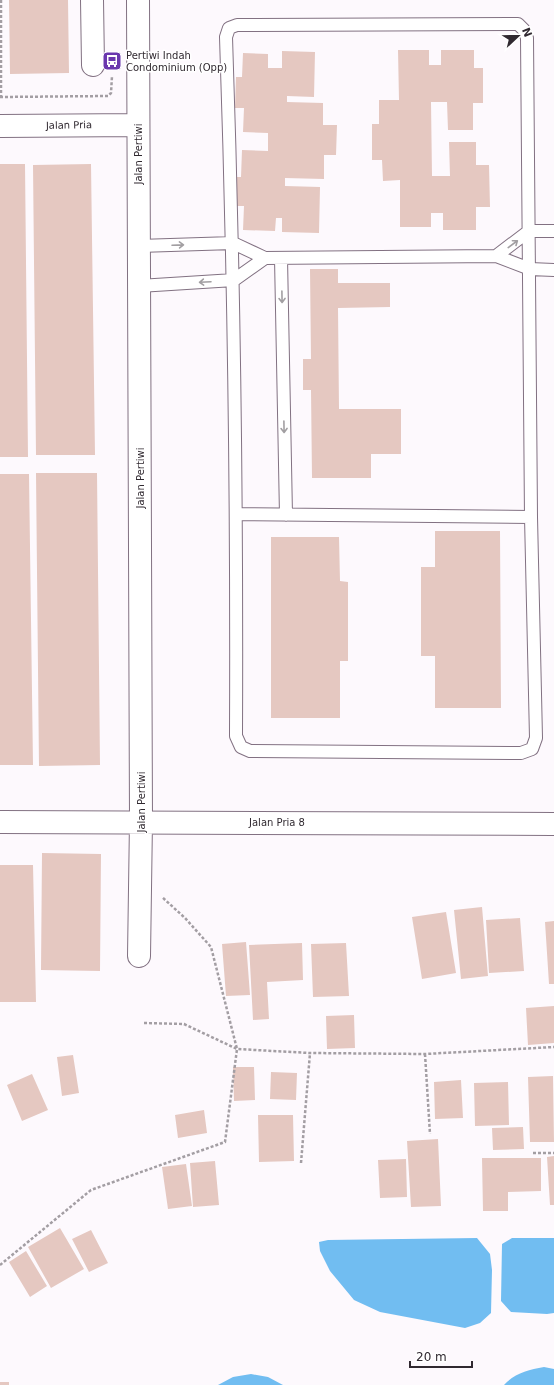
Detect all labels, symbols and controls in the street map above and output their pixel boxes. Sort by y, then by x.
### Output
north arrow [498,16,538,56]
text: N [519,26,535,39]
bus stop icon: Pertiwi Indah Condominium (Opp) [101,50,123,72]
place label: Pertiwi Indah Condominium (Opp) [126,50,227,73]
street label: Jalan Pria [45,119,92,131]
street label: Jalan Pertiwi [133,123,144,186]
one-way arrow [507,239,518,248]
one-way arrow [171,241,184,249]
one-way arrow [199,278,212,285]
one-way arrow [278,290,286,303]
one-way arrow [281,420,288,433]
street label: Jalan Pertiwi [135,447,146,510]
street label: Jalan Pertiwi [136,771,147,834]
street label: Jalan Pria 8 [248,817,305,828]
scale bar [410,1343,472,1369]
text: 20 m [416,1350,447,1364]

